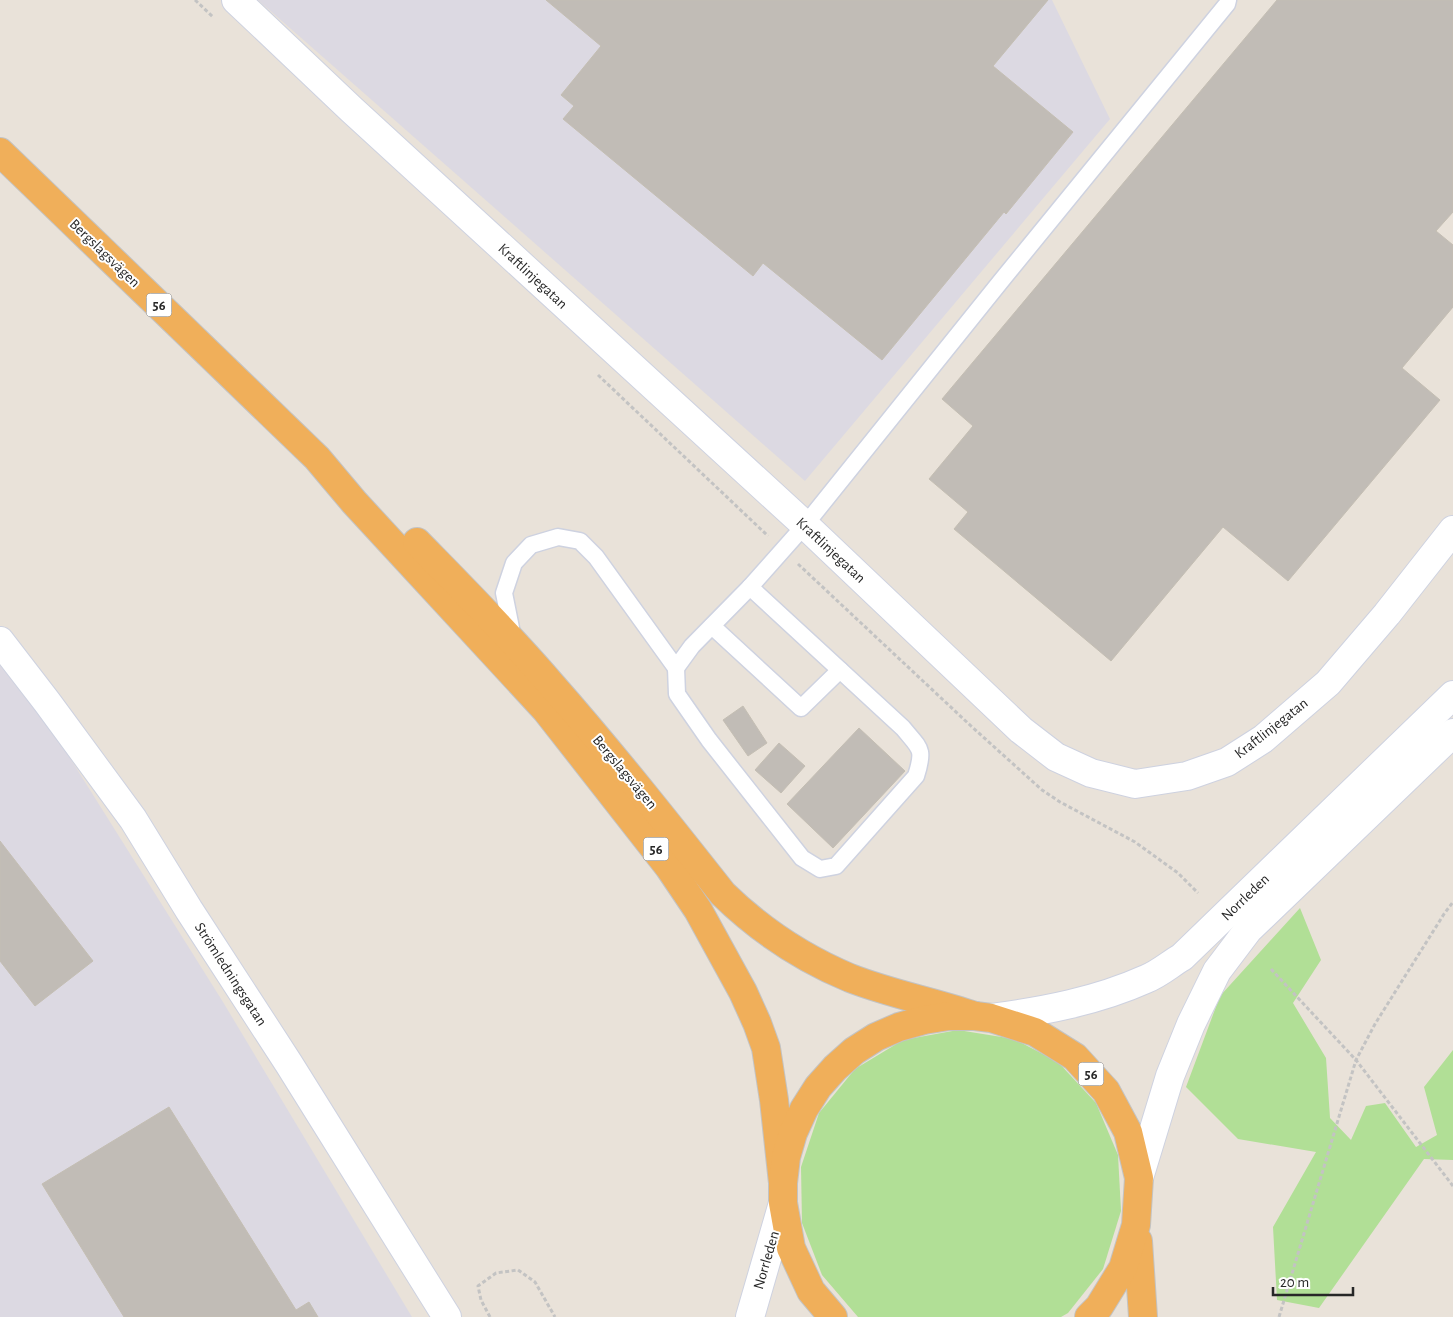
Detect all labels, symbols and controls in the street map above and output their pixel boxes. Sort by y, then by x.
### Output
street label: Bergslagsvägen [67,216,143,290]
street label: Kraftlinjegatan [495,241,570,312]
road number: 56 [146,294,172,316]
street label: Kraftlinjegatan [793,515,868,586]
street label: Kraftlinjegatan [1232,695,1311,761]
street label: Bergslagsvägen [590,733,660,812]
road number: 56 [644,838,668,861]
street label: Norrleden [1219,871,1272,924]
street label: Strömledningsgatan [192,920,269,1029]
road number: 56 [1078,1062,1104,1086]
street label: Norrleden [751,1229,782,1291]
scale bar [1273,1264,1353,1296]
text: 20 m [1280,1275,1309,1290]

